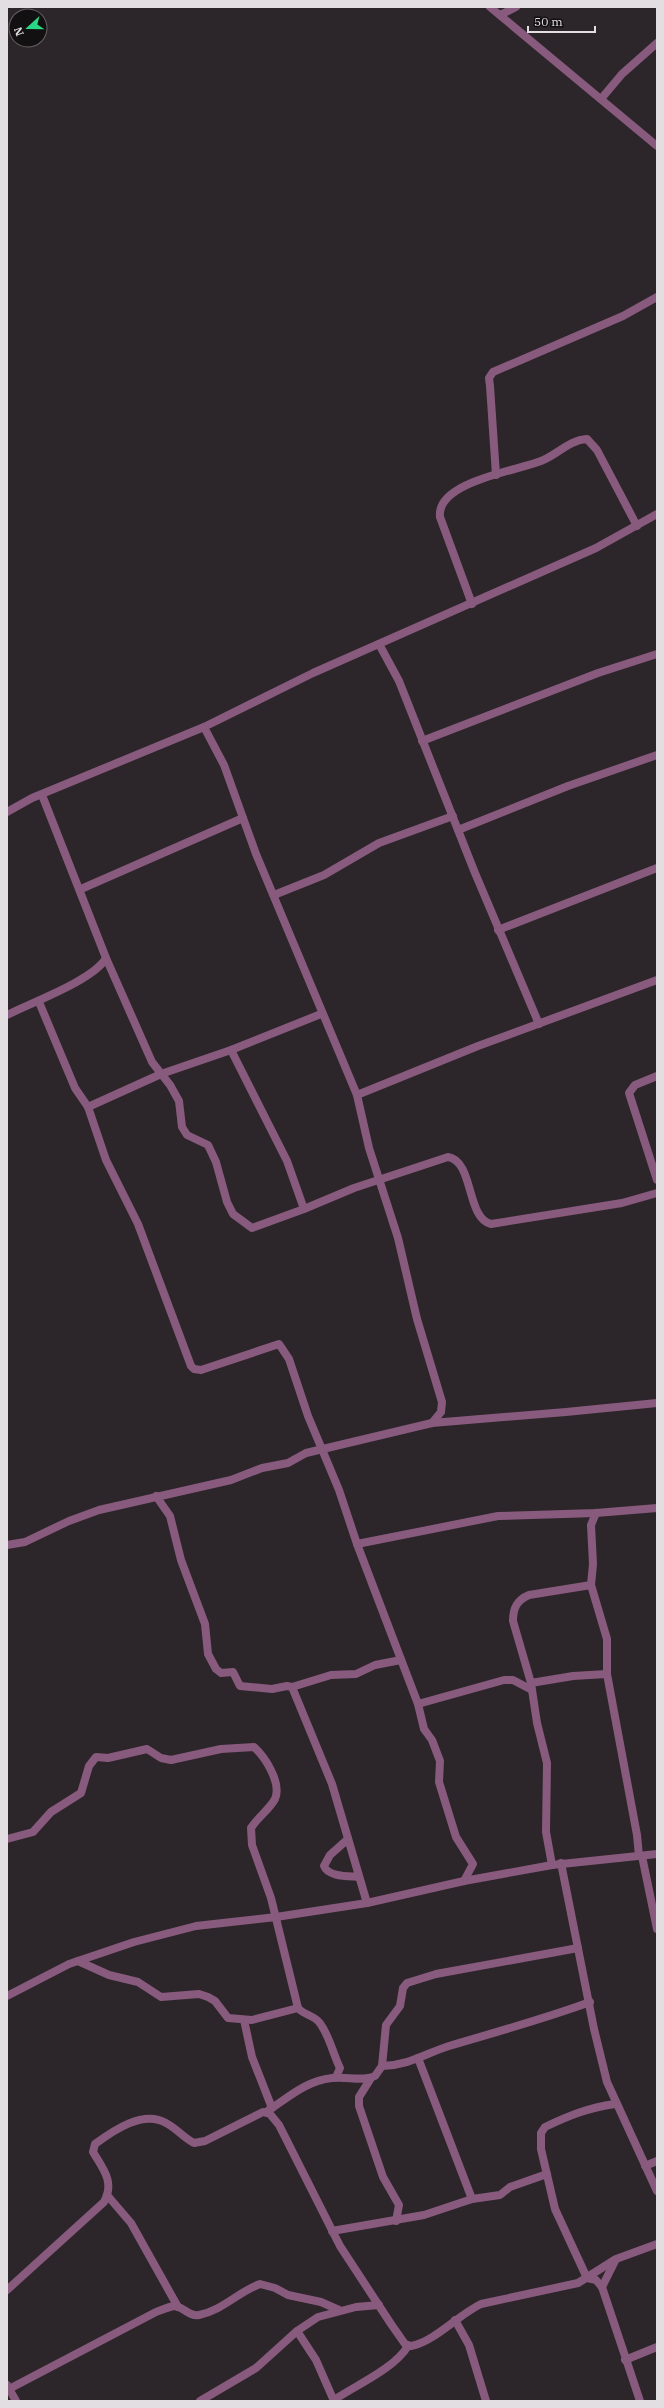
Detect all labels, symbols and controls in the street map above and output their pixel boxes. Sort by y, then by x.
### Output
north arrow [8,8,48,48]
scale bar [528,8,595,34]
text: 50 m [534,14,563,29]
text: N [10,25,27,38]

